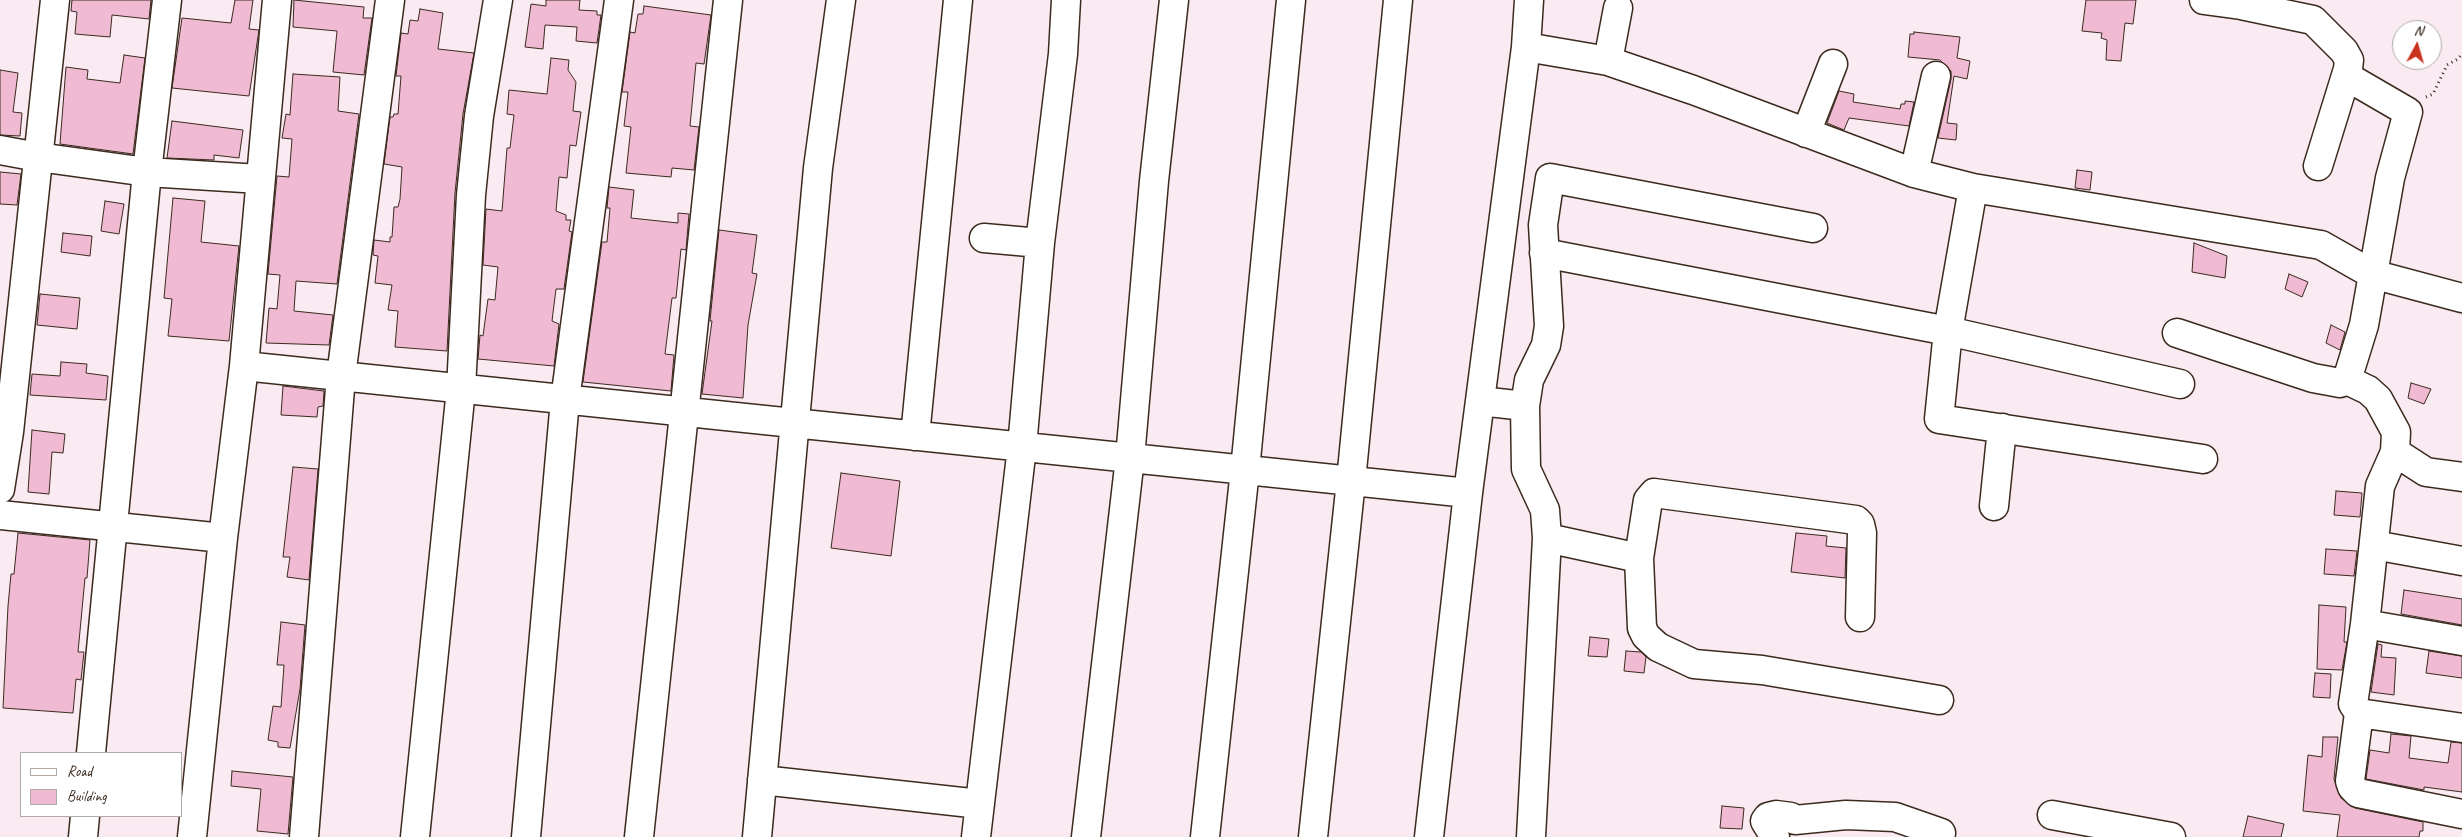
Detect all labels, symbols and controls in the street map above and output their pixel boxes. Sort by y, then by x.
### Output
north arrow [2392,20,2442,70]
text: N [2413,22,2424,39]
legend [20,752,182,817]
text: Road [67,762,92,781]
text: Building [67,787,106,806]

